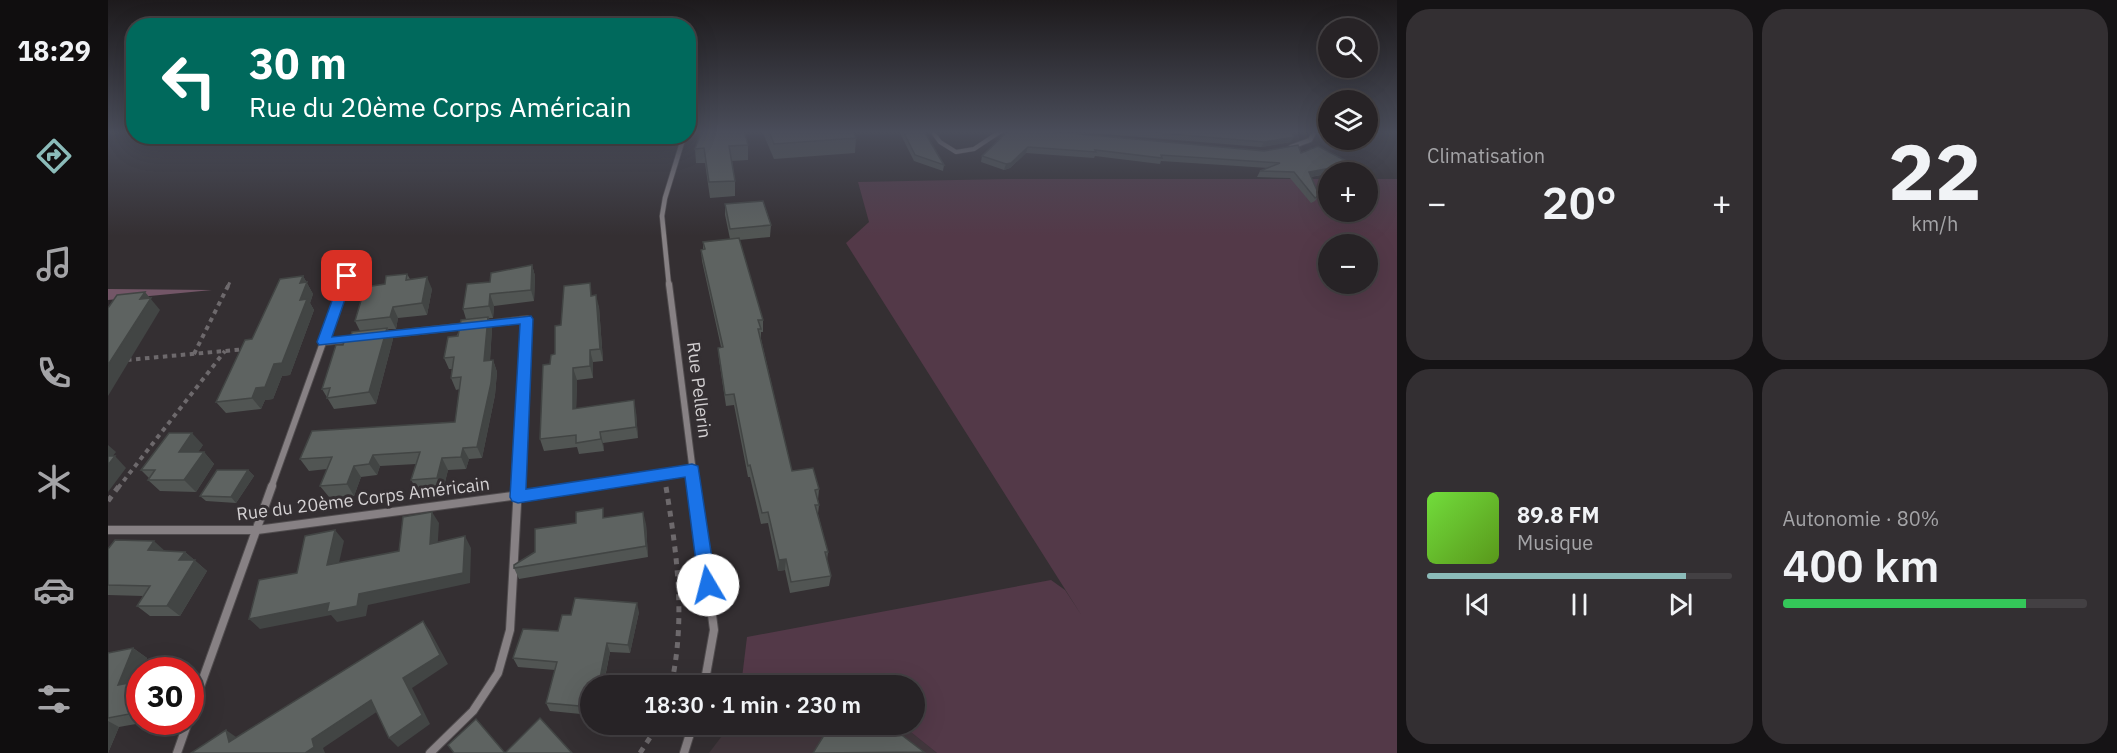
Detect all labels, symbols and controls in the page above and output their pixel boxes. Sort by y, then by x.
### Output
map controls [1318,18,1378,294]
button: search [1318,18,1378,78]
text: 18:29 [17,33,91,68]
text: 30 m [249,36,347,91]
icon: left [150,42,228,120]
text: Rue du 20ème Corps Américain [249,89,632,124]
button: layers [1318,90,1378,150]
text: 22 [1888,120,1982,221]
icon: directions [33,135,75,177]
text: Climatisation [1427,142,1545,169]
button: + [1318,162,1378,222]
text: 20° [1542,173,1617,231]
text: − [1427,181,1447,224]
text: + [1712,181,1731,224]
text: km/h [1911,210,1958,237]
button: − [1318,234,1378,294]
icon: music [33,243,75,285]
pin [321,250,372,301]
icon: arrive [330,259,363,292]
street label: Rue Pellerin [682,340,717,440]
icon: phone [33,352,75,394]
icon: climate [33,461,75,503]
street label: Rue du 20ème Corps Américain [235,472,491,525]
text: 89.8 FM [1517,500,1600,529]
text: Autonomie · 80% [1783,505,1939,532]
text: Musique [1517,529,1593,556]
text: 400 km [1783,536,1939,594]
position arrow [676,553,740,617]
icon: car [33,569,75,611]
icon: previous [1461,588,1494,621]
icon: pause [1563,588,1596,621]
icon: next [1664,588,1697,621]
speed limit sign: 30 [126,657,204,735]
icon: filters [33,678,75,720]
text: 18:30 · 1 min · 230 m [644,690,861,719]

